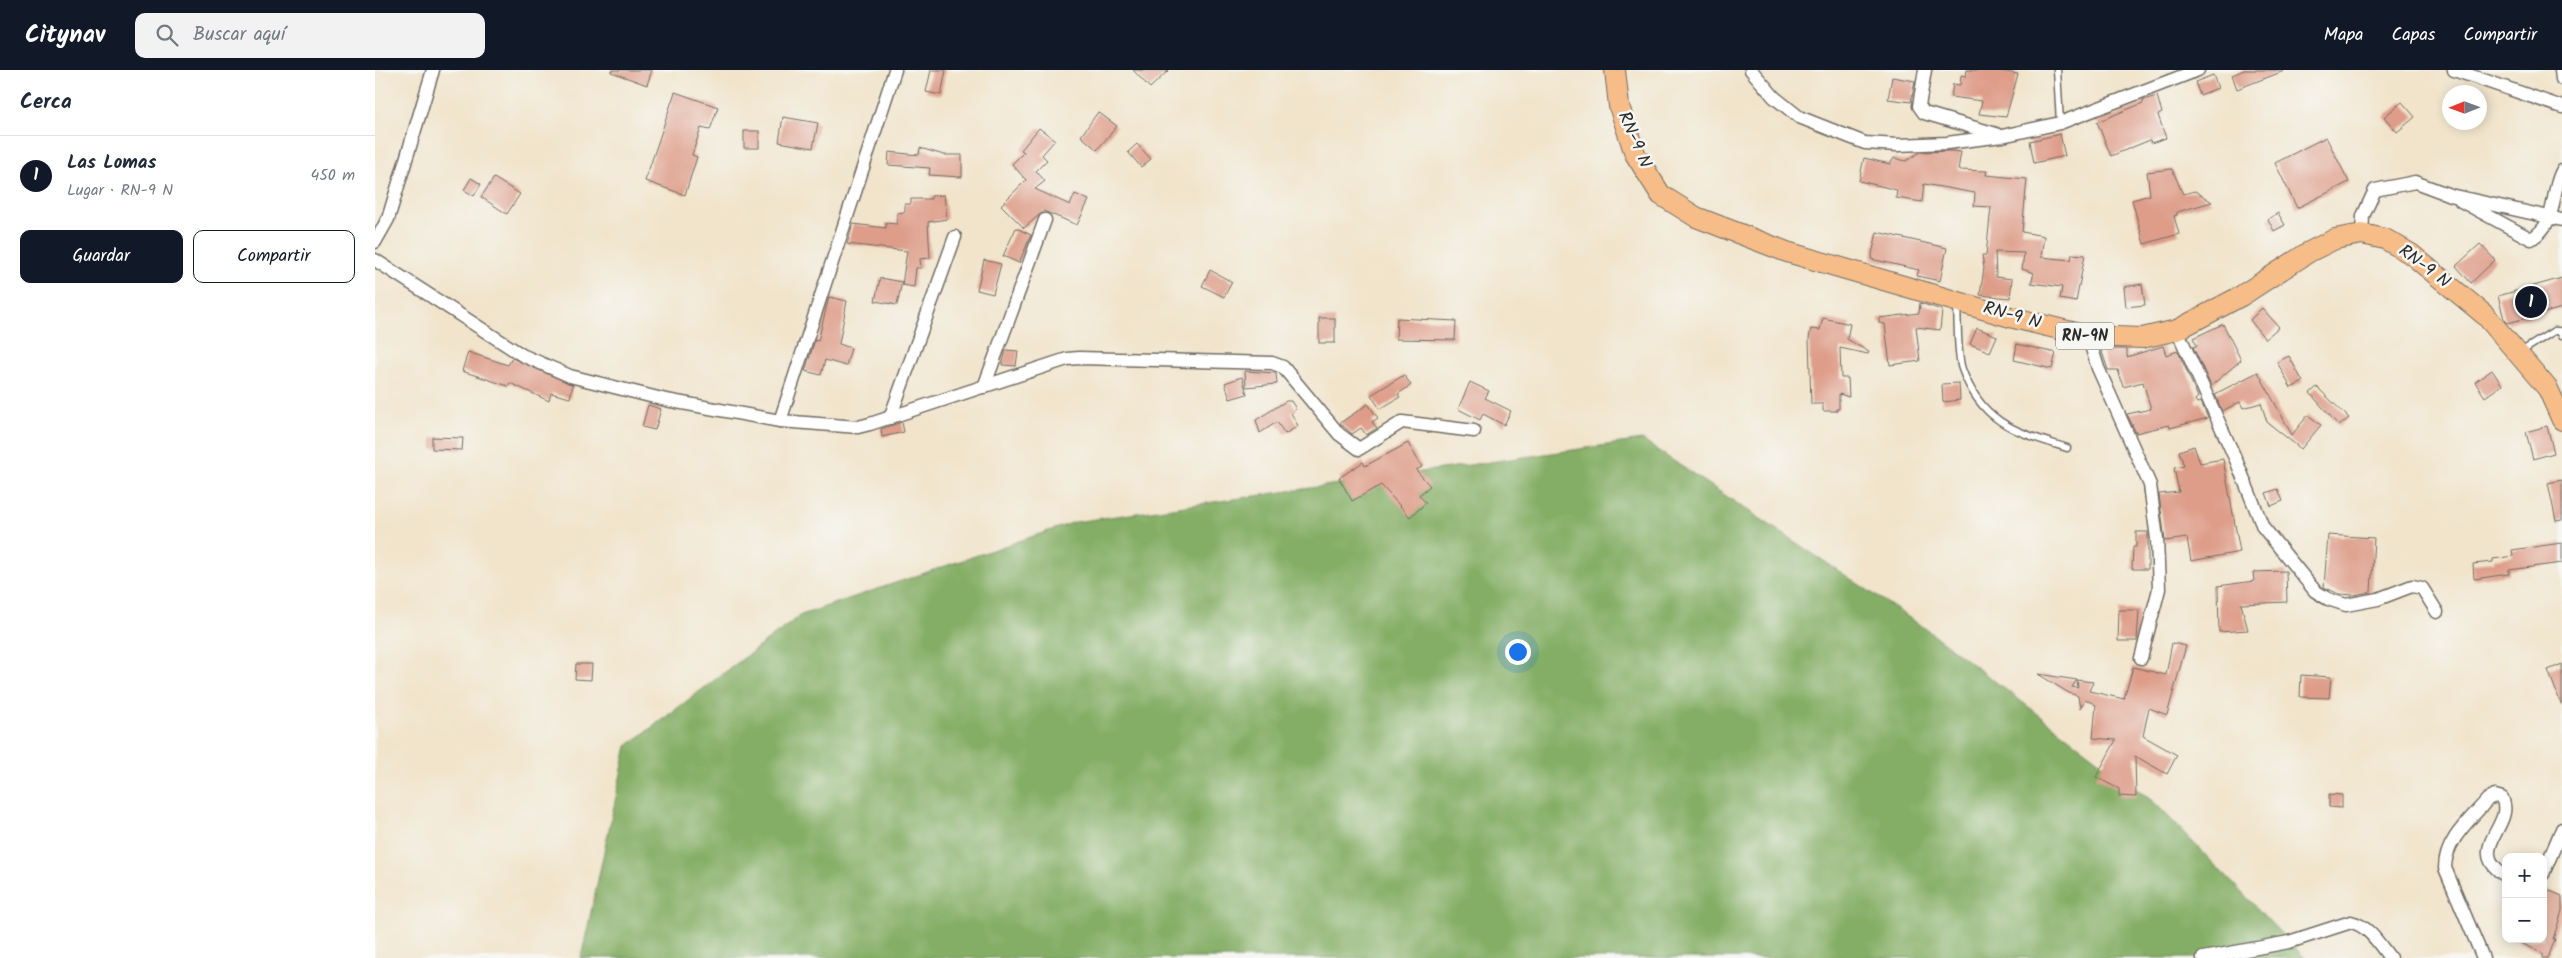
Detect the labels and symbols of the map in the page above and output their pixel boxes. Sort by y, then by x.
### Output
north arrow [2442,85,2487,130]
street label: RN-9 N [1609,107,1659,173]
street label: RN-9 N [2392,238,2456,296]
pin: 1 [2515,283,2547,321]
street label: RN-9 N [1980,294,2044,338]
road number: RN-9N [2056,322,2114,350]
your location [1505,639,1531,665]

